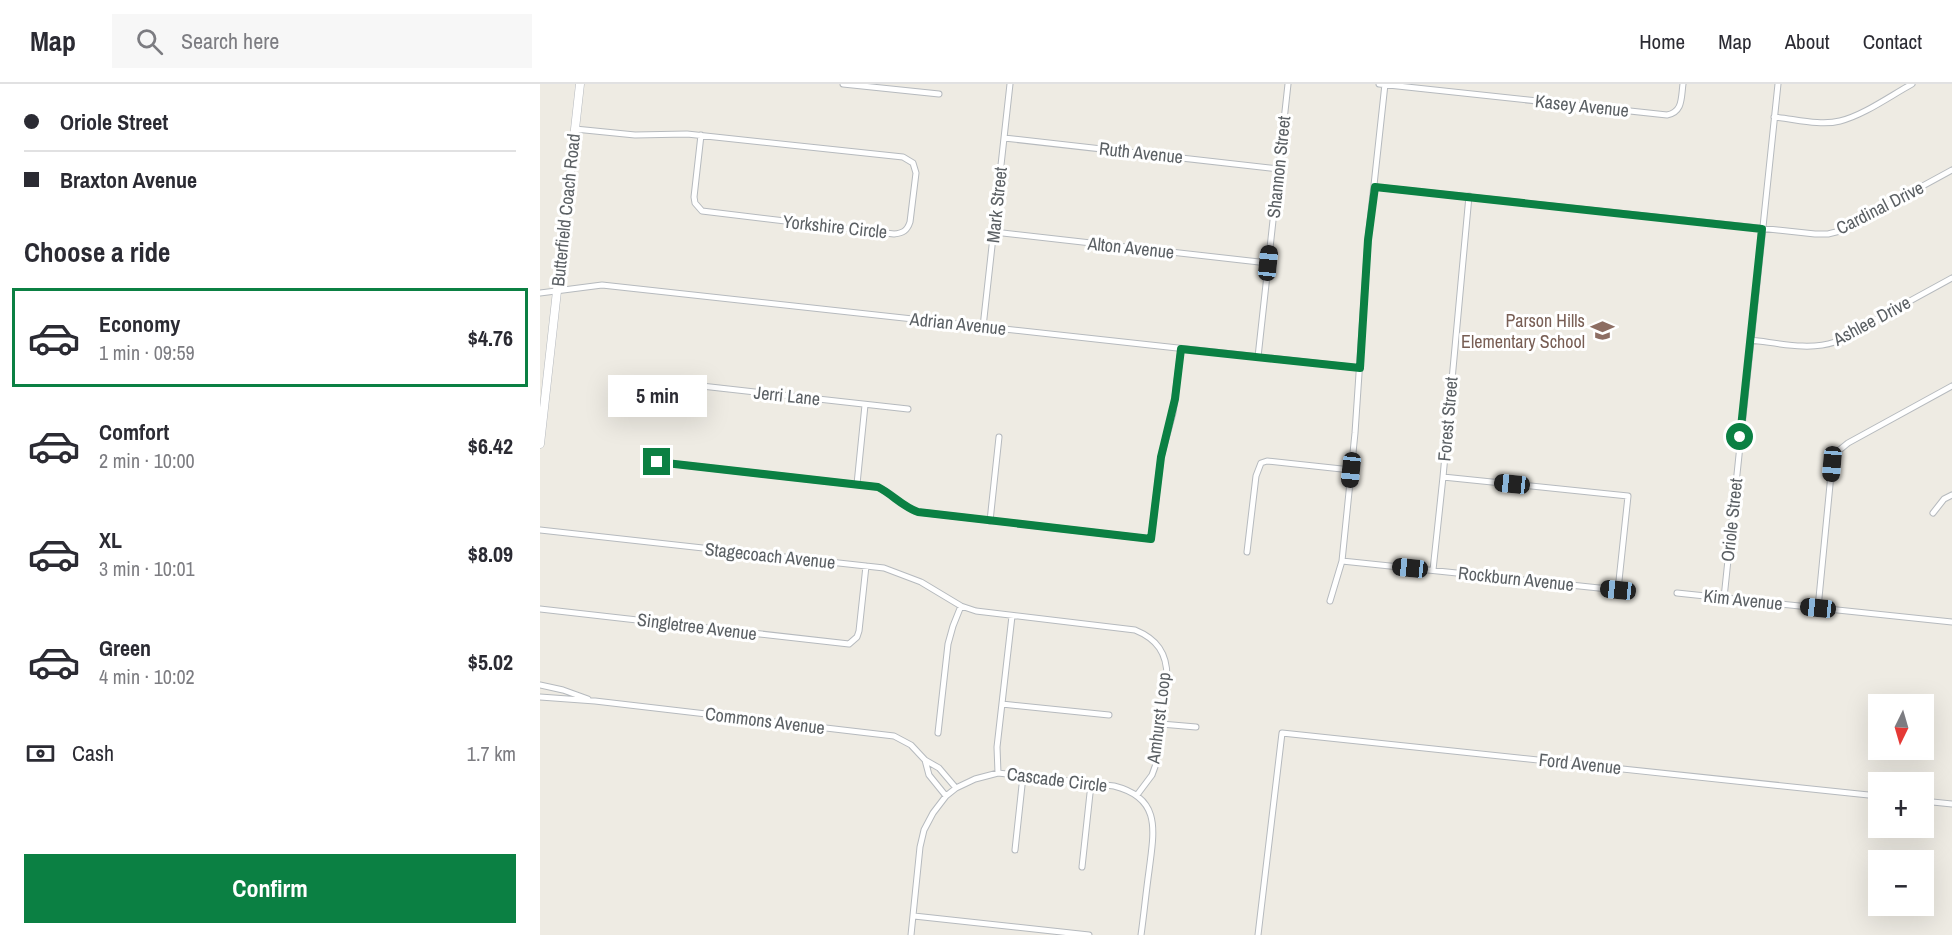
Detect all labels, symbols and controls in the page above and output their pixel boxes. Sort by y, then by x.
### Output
search box [112,14,532,68]
text: Map [30,22,76,60]
icon: search [133,25,166,58]
text: Search here [181,26,279,56]
text: Home [1639,27,1685,56]
text: Map [1718,27,1752,56]
text: About [1785,27,1830,56]
text: Contact [1863,27,1922,56]
street label: Kasey Avenue [1534,88,1630,123]
text: Oriole Street [60,107,168,137]
street label: Shannon Street [1261,115,1296,219]
street label: Butterfield Coach Road [545,132,586,288]
street label: Ruth Avenue [1098,136,1184,169]
text: Braxton Avenue [60,165,197,195]
street label: Mark Street [980,166,1013,244]
street label: Cardinal Drive [1832,175,1928,240]
street label: Yorkshire Circle [782,209,888,244]
street label: Alton Avenue [1086,230,1175,264]
text: Choose a ride [24,234,170,270]
car [1257,244,1279,282]
street label: Ashlee Drive [1828,290,1915,352]
street label: Adrian Avenue [908,306,1007,341]
place label: Parson Hills Elementary School [1461,308,1585,354]
text: Economy [99,309,180,339]
icon: car [27,311,81,365]
school or university icon: Parson Hills Elementary School [1590,318,1616,344]
text: $4.76 [468,323,513,353]
text: 1 min · 09:59 [99,339,195,366]
callout: 5 min [608,375,706,417]
street label: Forest Street [1431,376,1464,462]
street label: Jerri Lane [753,380,821,411]
text: 5 min [636,382,679,409]
text: Comfort [99,417,169,447]
icon: car [27,419,81,473]
route start [1726,423,1753,450]
text: $6.42 [468,431,513,461]
car [1821,445,1843,483]
text: 2 min · 10:00 [99,447,195,474]
route end [643,448,670,475]
car [1340,451,1362,489]
car [1493,473,1531,495]
street label: Oriole Street [1715,477,1748,563]
text: XL [99,525,122,555]
icon: car [27,527,81,581]
street label: Stagecoach Avenue [704,536,837,575]
text: $8.09 [468,539,513,569]
text: 3 min · 10:01 [99,555,195,582]
car [1391,557,1429,579]
street label: Rockburn Avenue [1457,560,1575,597]
car [1599,579,1637,601]
street label: Kim Avenue [1702,583,1784,616]
car [1799,597,1837,619]
street label: Singletree Avenue [636,607,758,646]
text: Green [99,633,151,663]
icon: car [27,635,81,689]
text: $5.02 [468,647,513,677]
text: 4 min · 10:02 [99,663,195,690]
street label: Amhurst Loop [1140,671,1177,766]
north arrow [1868,694,1934,760]
map controls [1868,694,1934,916]
street label: Commons Avenue [704,701,826,740]
icon: cash [24,737,57,770]
text: Cash [72,738,114,768]
text: 1.7 km [467,740,516,767]
street label: Ford Avenue [1538,747,1622,780]
street label: Cascade Circle [1005,761,1109,798]
button: + [1868,772,1934,838]
button: − [1868,850,1934,916]
button: Confirm [24,854,516,923]

